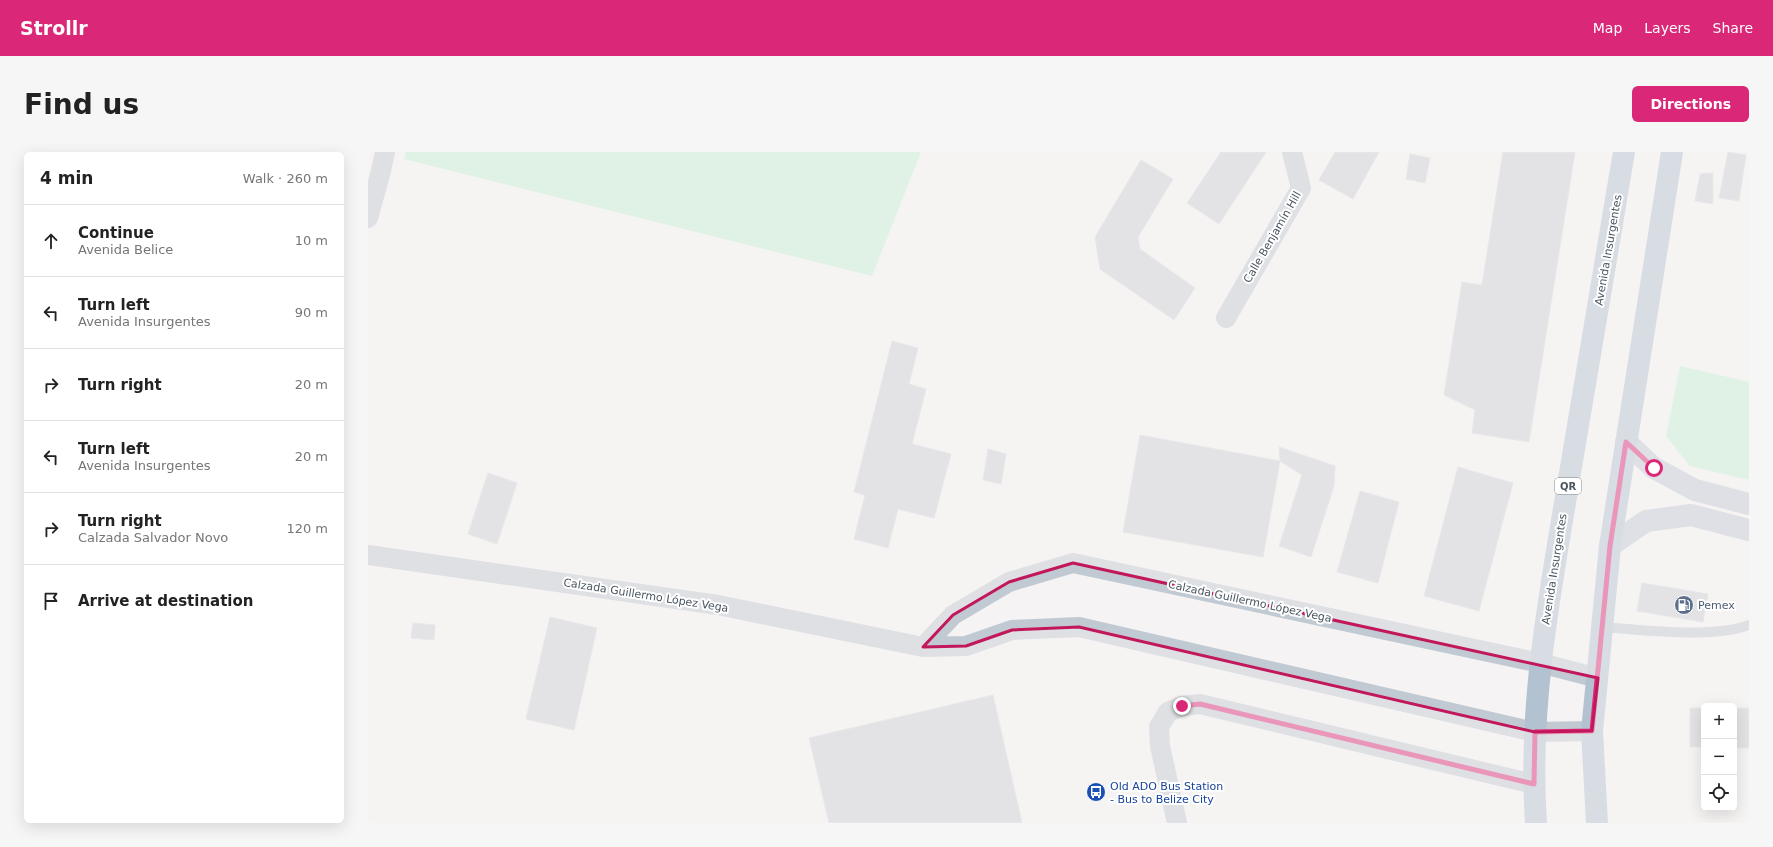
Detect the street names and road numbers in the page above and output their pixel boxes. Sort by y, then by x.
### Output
street label: Calle Benjamín Hill [1241,189,1304,285]
street label: Avenida Insurgentes [1592,193,1625,306]
road number: QR [1555,478,1581,494]
street label: Avenida Insurgentes [1539,512,1570,625]
street label: Calzada Guillermo López Vega [563,576,729,615]
street label: Calzada Guillermo López Vega [1167,578,1333,625]

